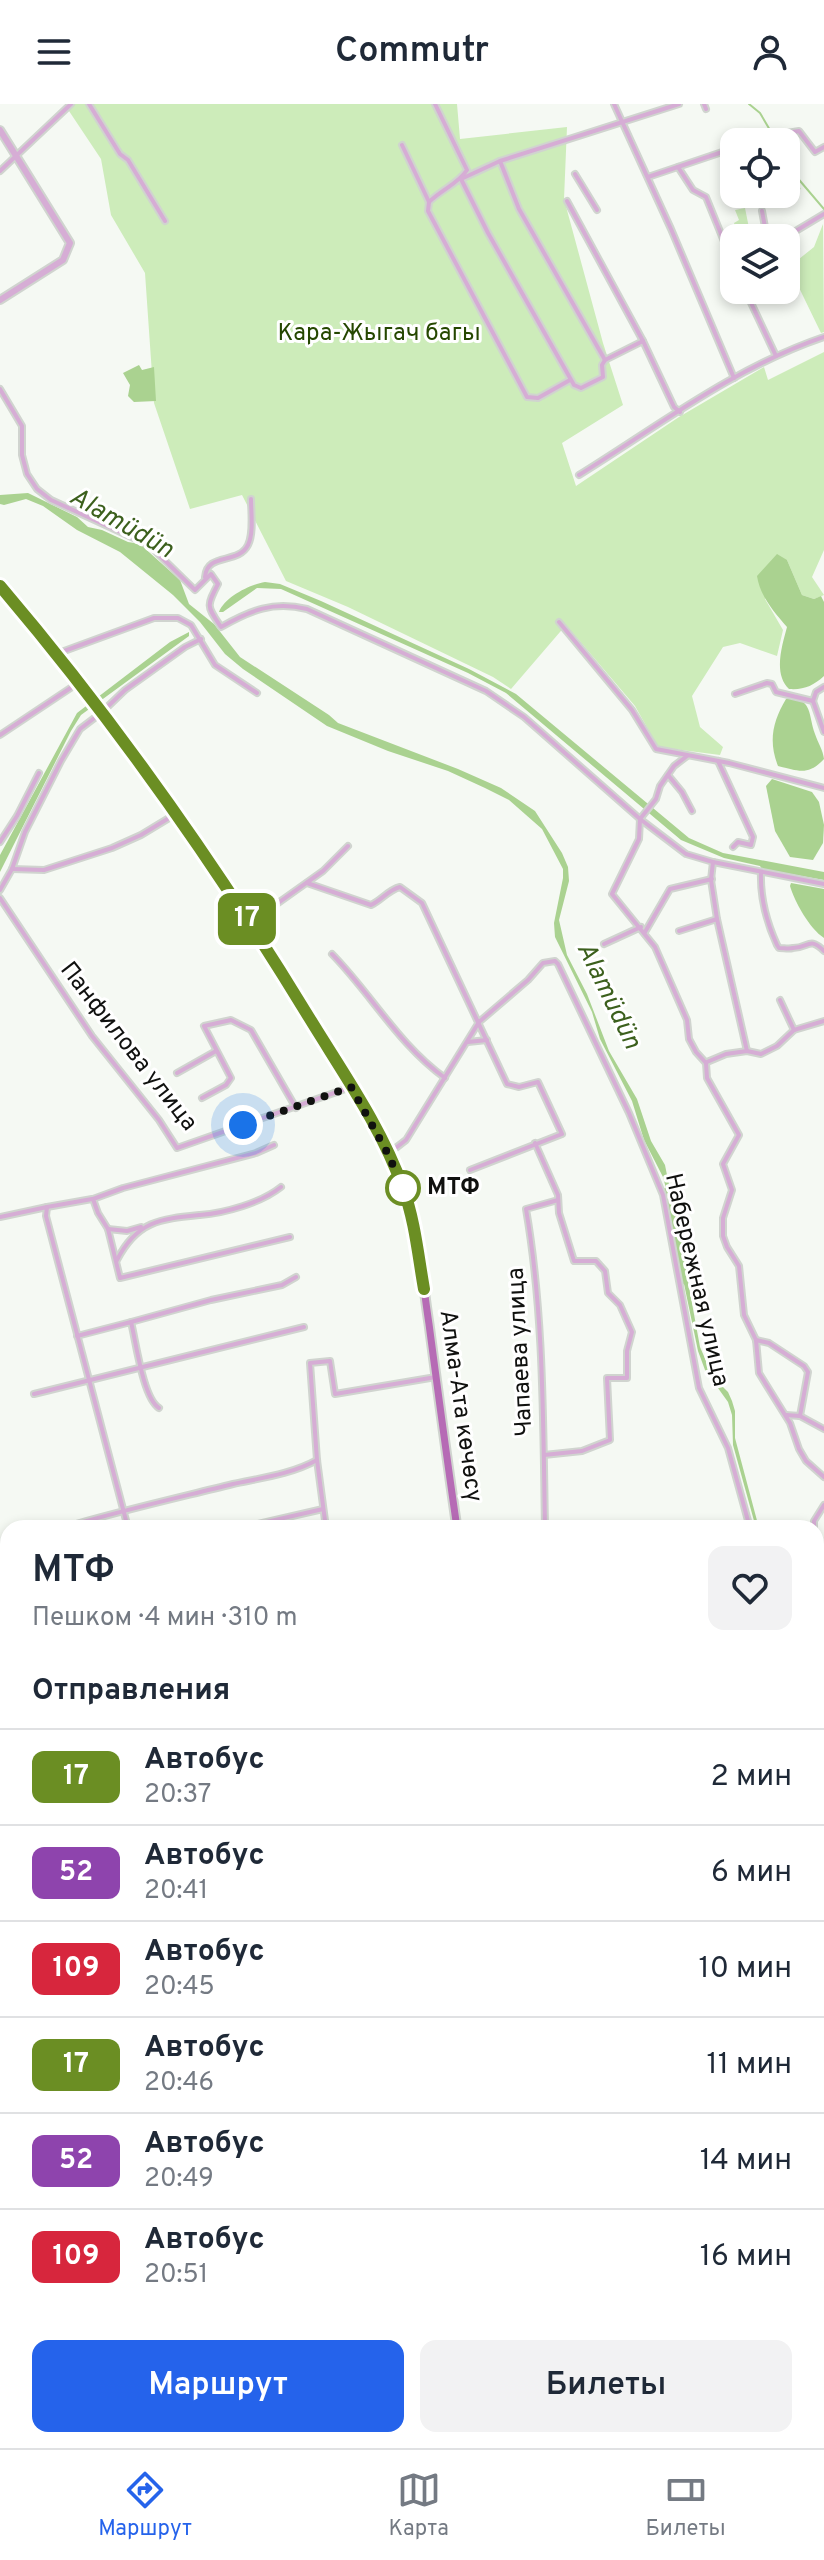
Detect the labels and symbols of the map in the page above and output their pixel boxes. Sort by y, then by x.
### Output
park label: Кара-Жыгач багы [277,319,481,349]
water label: Alamüdün [63,481,179,567]
line badge: 17 [211,893,283,945]
water label: Alamüdün [568,937,648,1055]
street label: Панфилова улица [53,956,203,1138]
your location [223,1105,263,1145]
marker: МТФ [386,1171,420,1205]
street label: Набережная улица [657,1171,735,1389]
place label: МТФ [427,1173,480,1203]
street label: Чапаева улица [502,1267,540,1437]
street label: Алма-Ата көчөсү [432,1308,488,1504]

